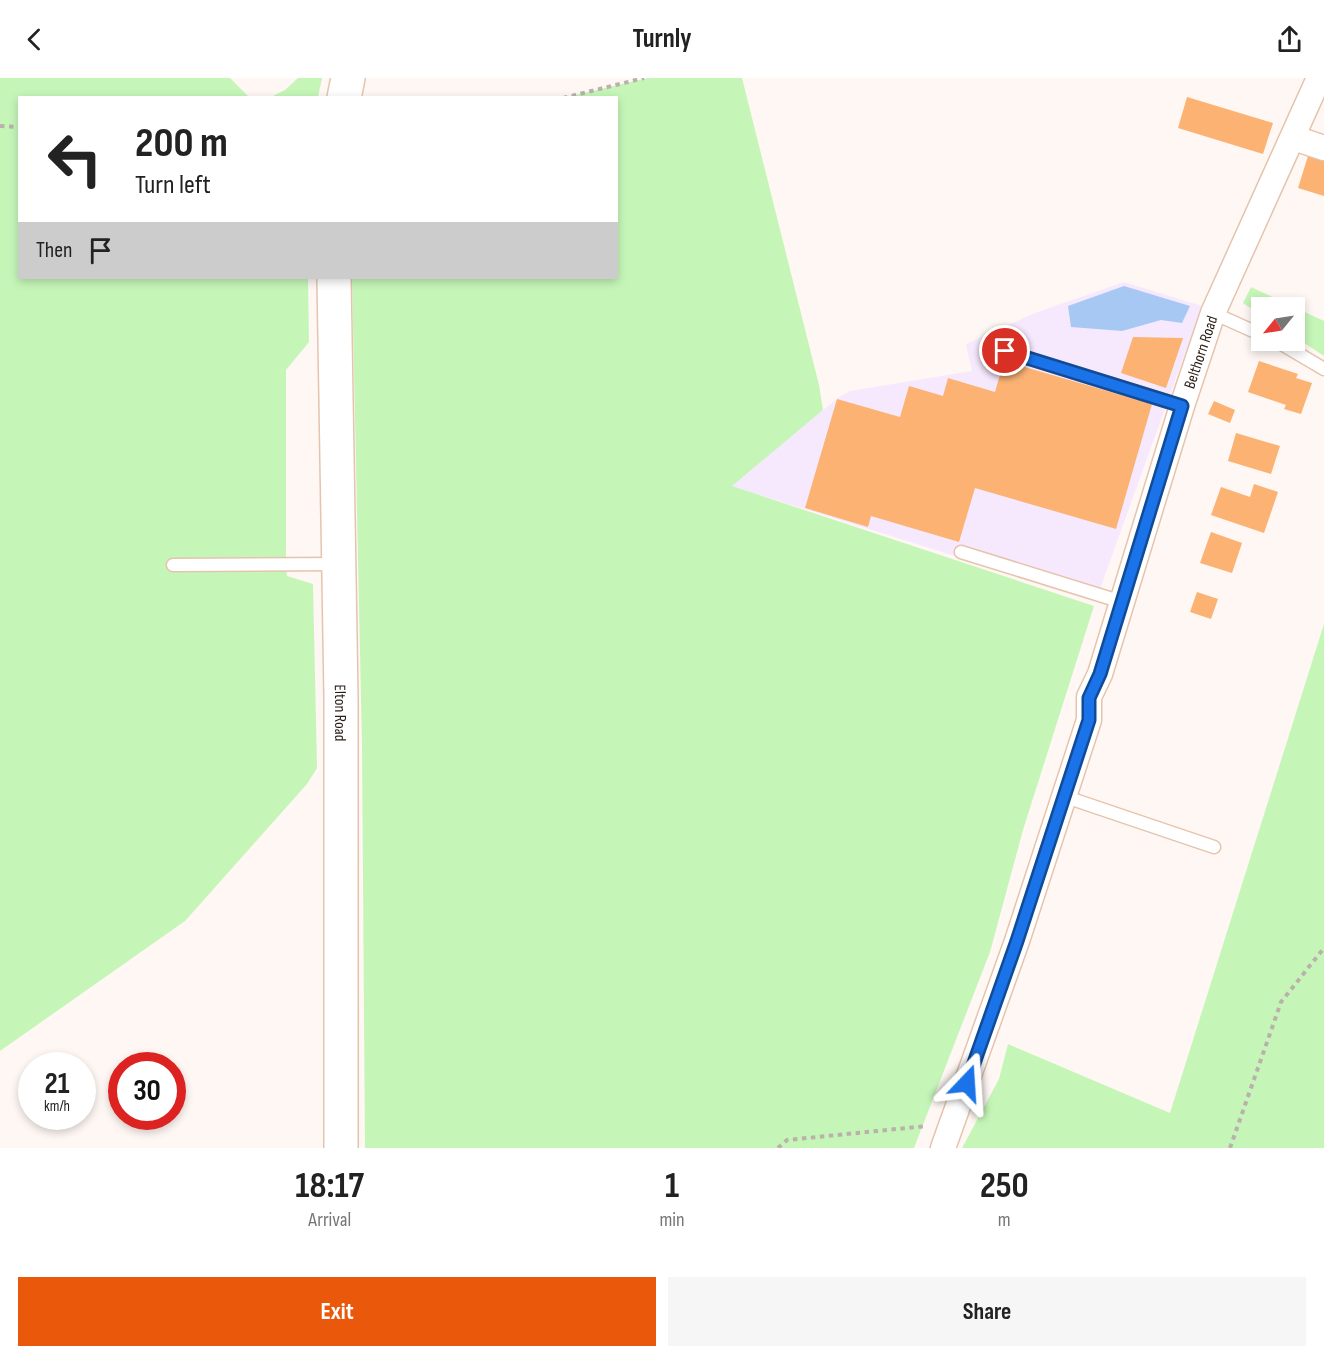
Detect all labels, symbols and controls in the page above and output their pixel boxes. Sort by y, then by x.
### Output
icon: back [18,23,51,56]
text: Turnly [632,23,692,55]
icon: share [1273,23,1306,56]
text: 200 m [135,118,228,169]
icon: left [36,120,114,198]
text: Turn left [135,169,211,201]
icon: arrive [84,234,117,267]
text: Then [36,237,72,264]
north arrow [1251,297,1305,351]
map controls [1251,297,1305,351]
street label: Belthorn Road [1180,314,1222,391]
pin [979,325,1030,376]
icon: arrive [988,334,1021,367]
street label: Elton Road [330,684,349,741]
position arrow [935,1051,999,1115]
speed limit sign: 30 [108,1052,186,1130]
text: 21 [45,1066,69,1102]
text: km/h [44,1097,70,1116]
text: 18:17 [295,1165,364,1208]
text: 1 [665,1165,679,1208]
text: 250 [980,1165,1029,1208]
text: Arrival [308,1208,351,1232]
text: min [659,1208,685,1232]
text: m [998,1208,1011,1232]
button: Exit [18,1277,656,1346]
button: Share [668,1277,1306,1346]

